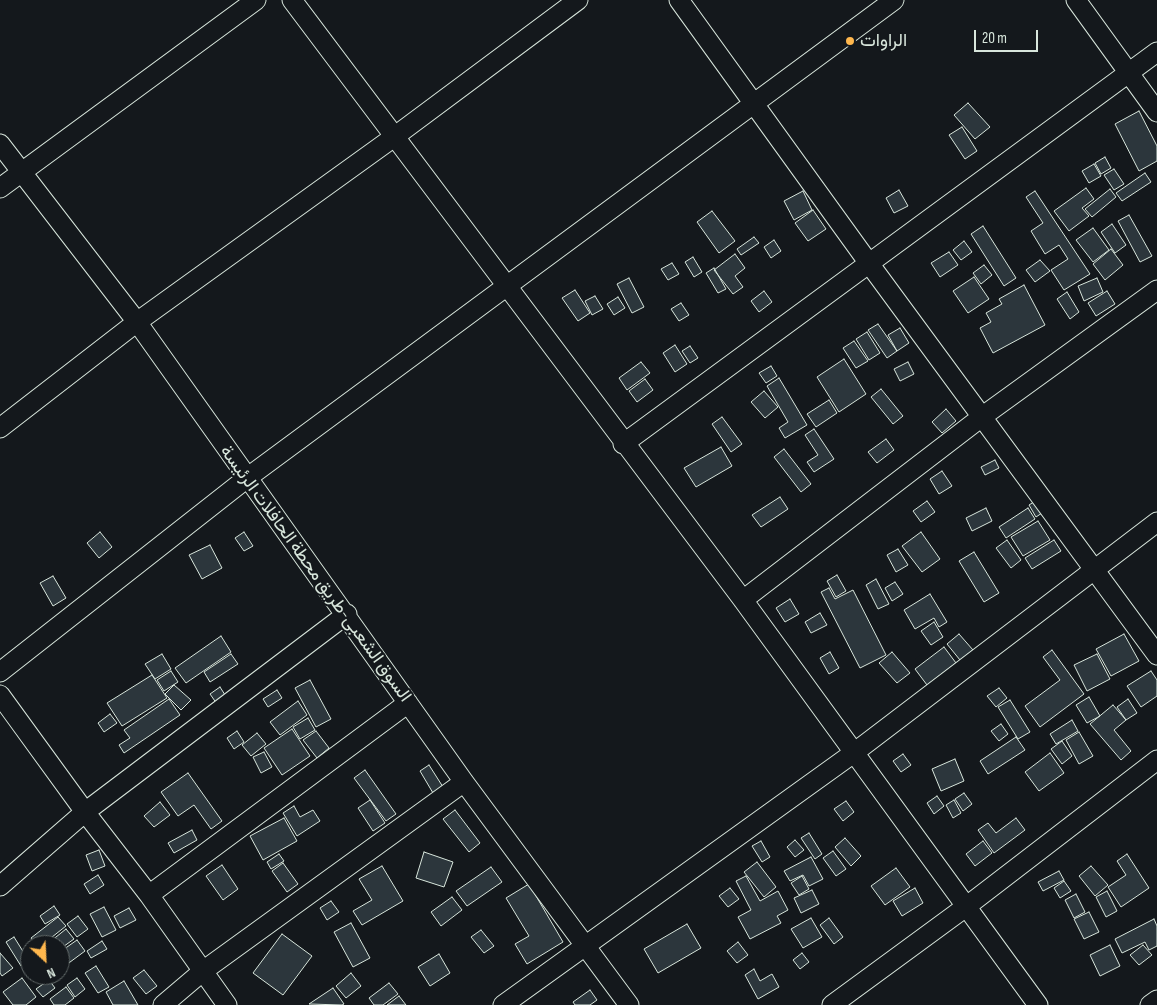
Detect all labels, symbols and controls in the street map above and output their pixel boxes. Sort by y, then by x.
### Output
scale bar [977,20,1041,52]
text: 20 m [982,29,1007,48]
place label: الراوات [860,30,907,52]
marker: الراوات [844,35,856,47]
street label: السوق الشعبى-طريق محطة الحافلات الرئيسة [215,441,415,707]
north arrow [20,935,70,985]
text: N [44,964,58,982]

